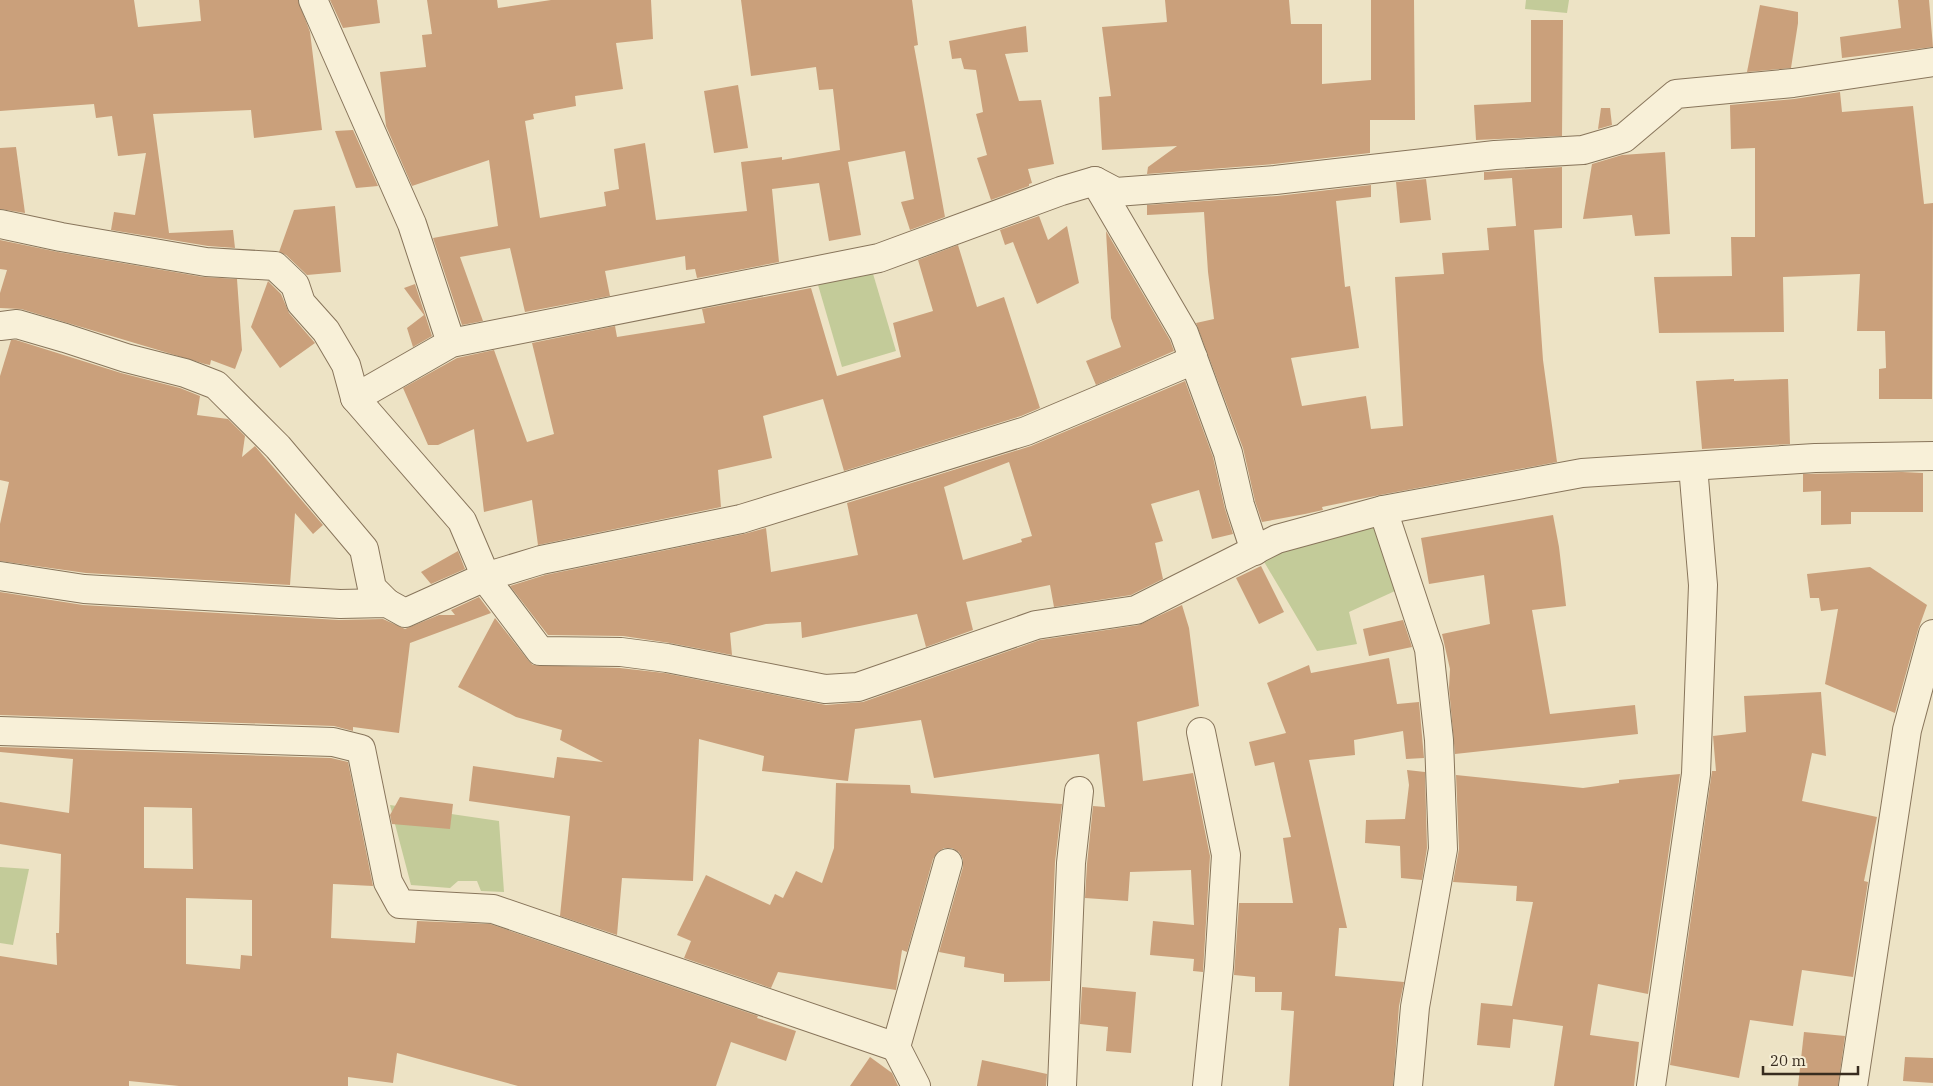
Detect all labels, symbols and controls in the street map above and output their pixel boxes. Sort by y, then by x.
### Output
scale bar [1763,1044,1858,1076]
text: 20 m [1770,1051,1806,1070]

